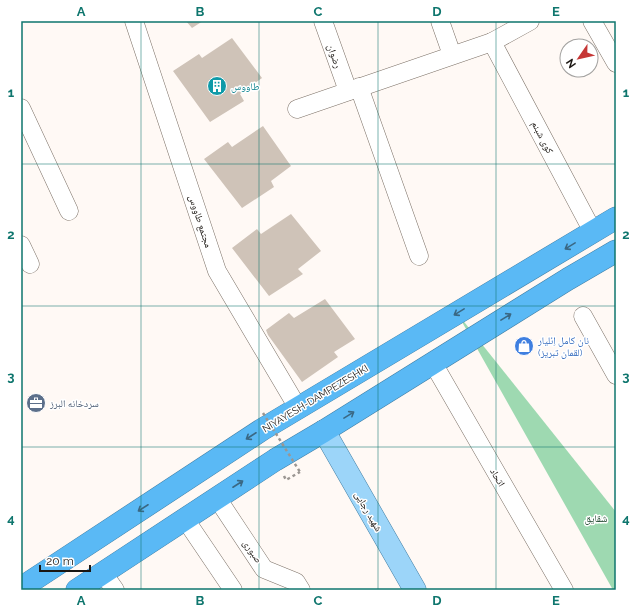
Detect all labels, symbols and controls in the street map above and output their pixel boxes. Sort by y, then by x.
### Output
text: A [77,4,86,19]
text: B [196,4,205,19]
text: C [314,4,323,19]
text: D [432,4,442,19]
text: E [552,4,560,19]
north arrow [559,38,599,78]
street label: رضوان [324,43,344,70]
text: N [563,56,579,70]
building icon: طاووس [206,75,228,97]
place label: طاووس [231,81,260,93]
text: 1 [8,85,15,100]
text: 1 [623,85,630,100]
street label: کوی شبنم [528,119,556,156]
street label: مجتمع طاووس [186,193,214,250]
text: 2 [7,227,15,242]
text: 2 [622,227,630,242]
one-way arrow [564,242,576,250]
one-way arrow [454,308,465,316]
one-way arrow [500,313,511,321]
shop icon: نان کامل اِئلیار (لقمان تبریز) [513,335,535,357]
place label: نان کامل اِئلیار (لقمان تبریز) [537,335,589,359]
street label: NIYAYESH-DAMPEZESHKI [260,362,370,434]
text: 3 [7,369,15,384]
text: 3 [622,369,630,384]
office icon: سردخانه البرز [25,392,47,414]
place label: سردخانه البرز [49,398,99,409]
one-way arrow [343,411,354,420]
one-way arrow [246,432,257,440]
street label: اتحاد [488,466,507,488]
one-way arrow [232,480,243,488]
street label: شهید رجایی [352,489,385,534]
one-way arrow [137,504,148,512]
text: 4 [7,511,15,526]
text: 4 [622,511,630,526]
park label: شقایق [585,513,608,525]
street label: صبوری [240,538,264,566]
scale bar [40,547,90,573]
text: 20 m [46,554,74,568]
text: A [77,593,86,608]
text: B [196,593,205,608]
text: C [314,593,323,608]
text: D [432,593,442,608]
text: E [552,593,560,608]

